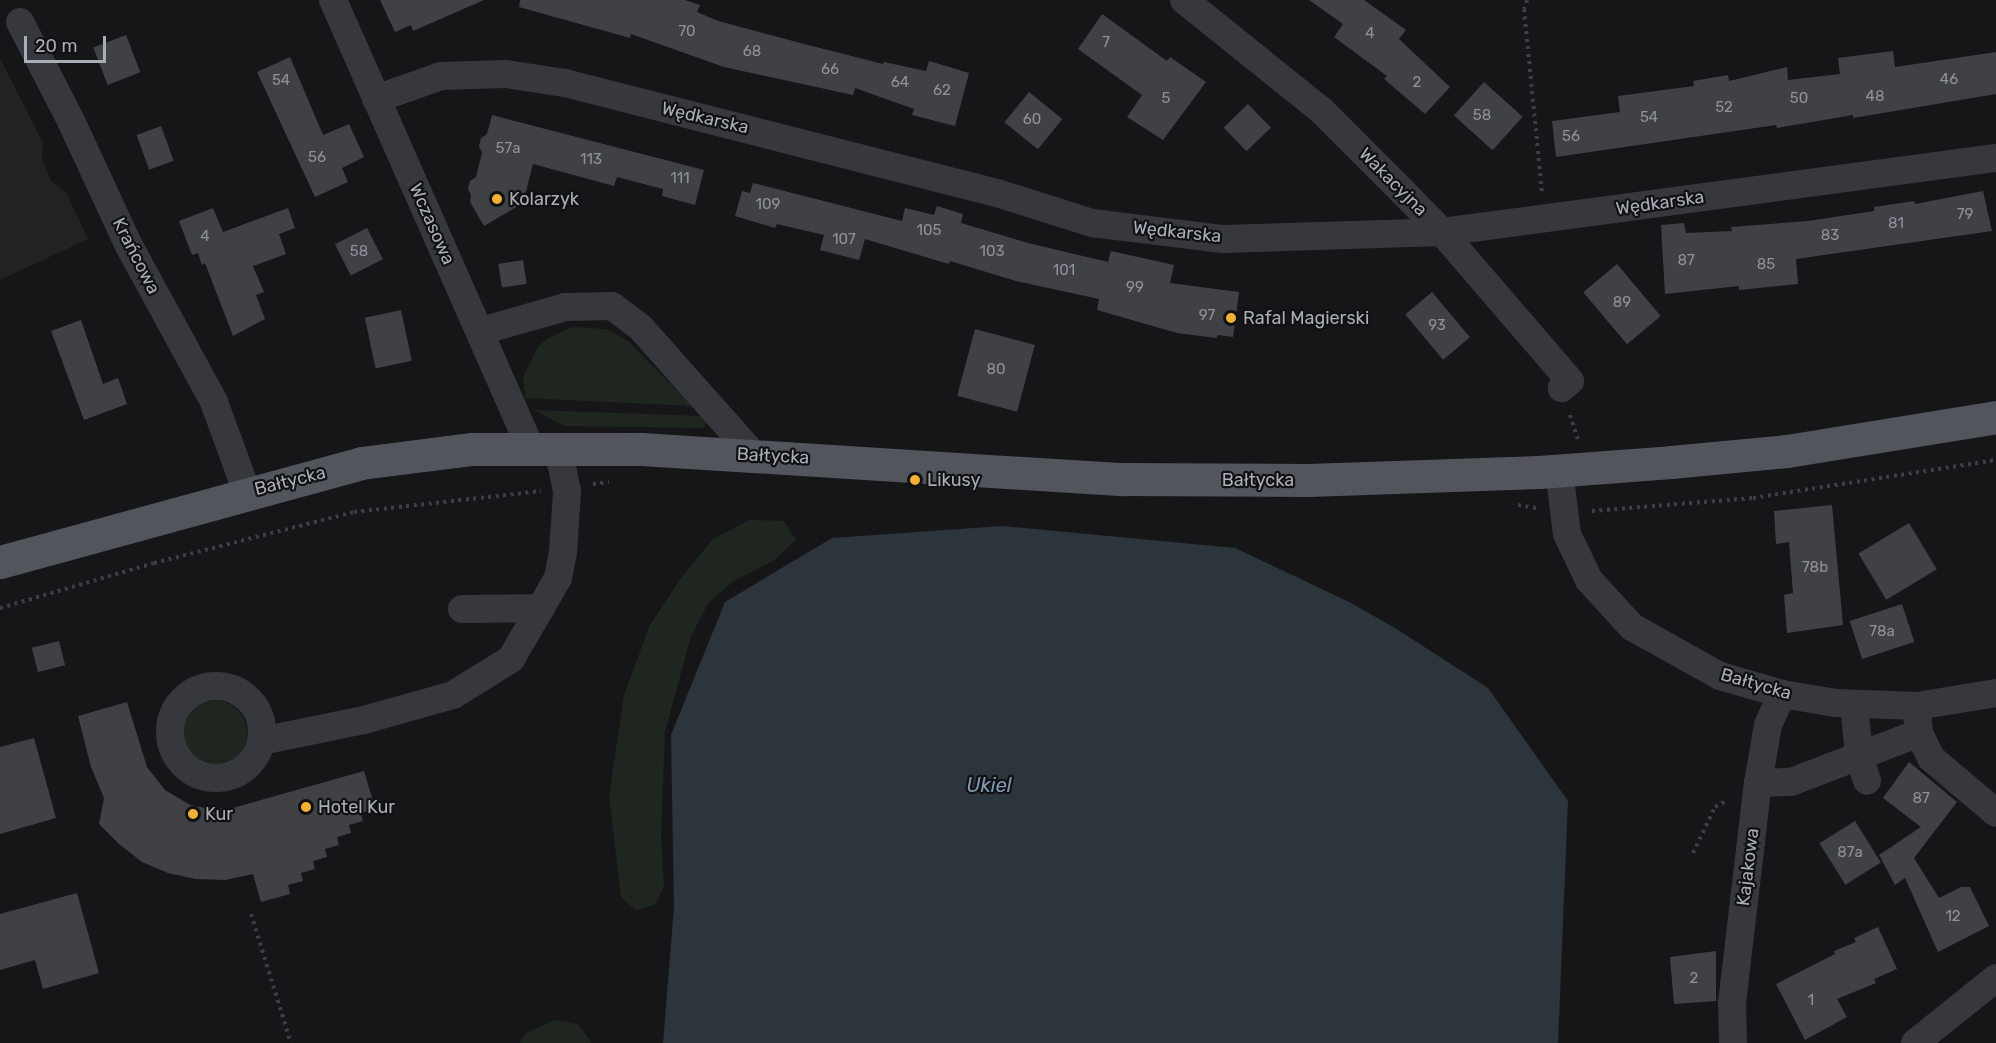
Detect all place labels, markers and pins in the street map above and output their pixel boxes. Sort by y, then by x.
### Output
place label: Kolarzyk [509,188,579,210]
marker: Kolarzyk [490,192,504,206]
place label: Rafal Magierski [1243,307,1369,329]
marker: Rafal Magierski [1224,311,1238,325]
place label: Likusy [927,469,980,491]
marker: Likusy [908,473,922,487]
place label: Hotel Kur [318,796,395,818]
marker: Hotel Kur [299,800,313,814]
place label: Kur [205,803,233,825]
marker: Kur [186,807,200,821]

